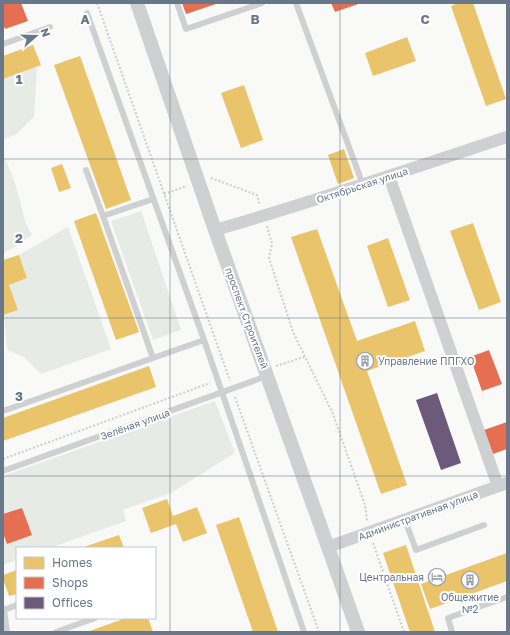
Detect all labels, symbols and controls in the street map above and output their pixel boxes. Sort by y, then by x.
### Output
text: A [80,11,90,27]
text: B [250,11,260,27]
text: C [420,11,430,27]
north arrow [16,16,56,56]
text: N [38,26,53,39]
text: 1 [16,71,23,87]
street label: Октябрьская улица [315,165,409,205]
text: 2 [15,230,23,246]
street label: проспект Строителей [223,266,271,370]
building icon: Управление ППГХО [355,351,375,371]
place label: Управление ППГХО [378,355,474,367]
text: 3 [15,388,23,404]
street label: Зелёная улица [99,406,171,442]
street label: Административная улица [357,488,479,542]
legend [16,547,156,619]
text: Homes [52,555,92,570]
hotel icon: Центральная [427,567,447,587]
building icon: Общежитие №2 [460,570,480,590]
place label: Центральная [359,571,424,583]
text: Shops [52,575,88,590]
place label: Общежитие №2 [441,591,499,615]
text: Offices [52,595,93,610]

